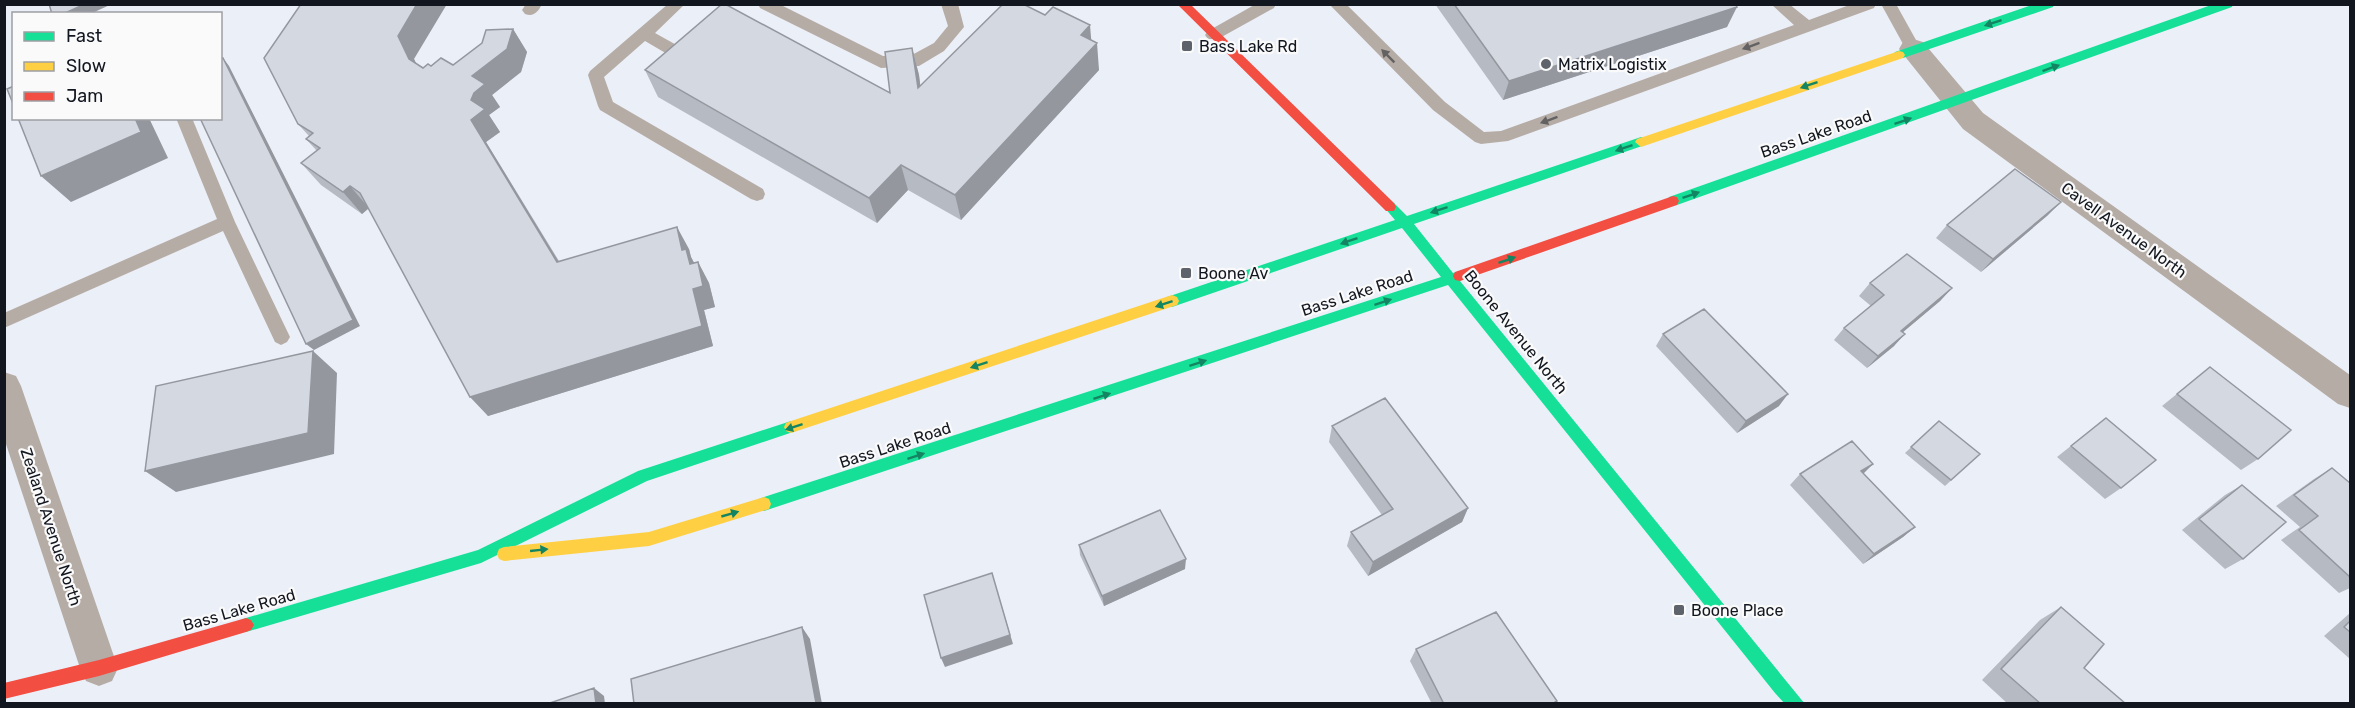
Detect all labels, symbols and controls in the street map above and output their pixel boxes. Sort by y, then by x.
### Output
legend [12,12,222,120]
one-way arrow [1984,18,2002,28]
text: Fast [66,25,102,47]
place label: Bass Lake Rd [1199,37,1297,56]
marker: Bass Lake Rd [1180,39,1194,53]
one-way arrow [1742,42,1760,52]
one-way arrow [1381,49,1395,63]
text: Slow [66,55,106,77]
place label: Matrix Logistix [1558,55,1667,74]
marker: Matrix Logistix [1539,57,1553,71]
one-way arrow [2042,63,2060,73]
one-way arrow [1800,80,1818,90]
text: Jam [66,85,103,107]
street label: Bass Lake Road [1758,106,1874,162]
one-way arrow [1894,115,1912,125]
one-way arrow [1539,116,1557,126]
one-way arrow [1615,143,1633,153]
street label: Cavell Avenue North [2058,178,2190,282]
one-way arrow [1682,190,1700,200]
one-way arrow [1430,206,1448,215]
one-way arrow [1340,236,1358,246]
one-way arrow [1498,254,1516,264]
place label: Boone Av [1198,264,1268,283]
marker: Boone Av [1179,266,1193,280]
street label: Bass Lake Road [1299,266,1415,320]
street label: Boone Avenue North [1460,266,1572,398]
one-way arrow [1374,297,1392,306]
one-way arrow [1155,300,1173,309]
one-way arrow [1189,358,1207,368]
one-way arrow [970,361,988,371]
one-way arrow [1093,390,1111,400]
street label: Bass Lake Road [837,418,953,472]
one-way arrow [785,422,803,432]
street label: Zealand Avenue North [16,446,86,608]
one-way arrow [907,451,925,460]
one-way arrow [721,509,739,518]
one-way arrow [530,545,549,555]
street label: Bass Lake Road [181,585,297,635]
place label: Boone Place [1691,601,1783,620]
marker: Boone Place [1672,603,1686,617]

